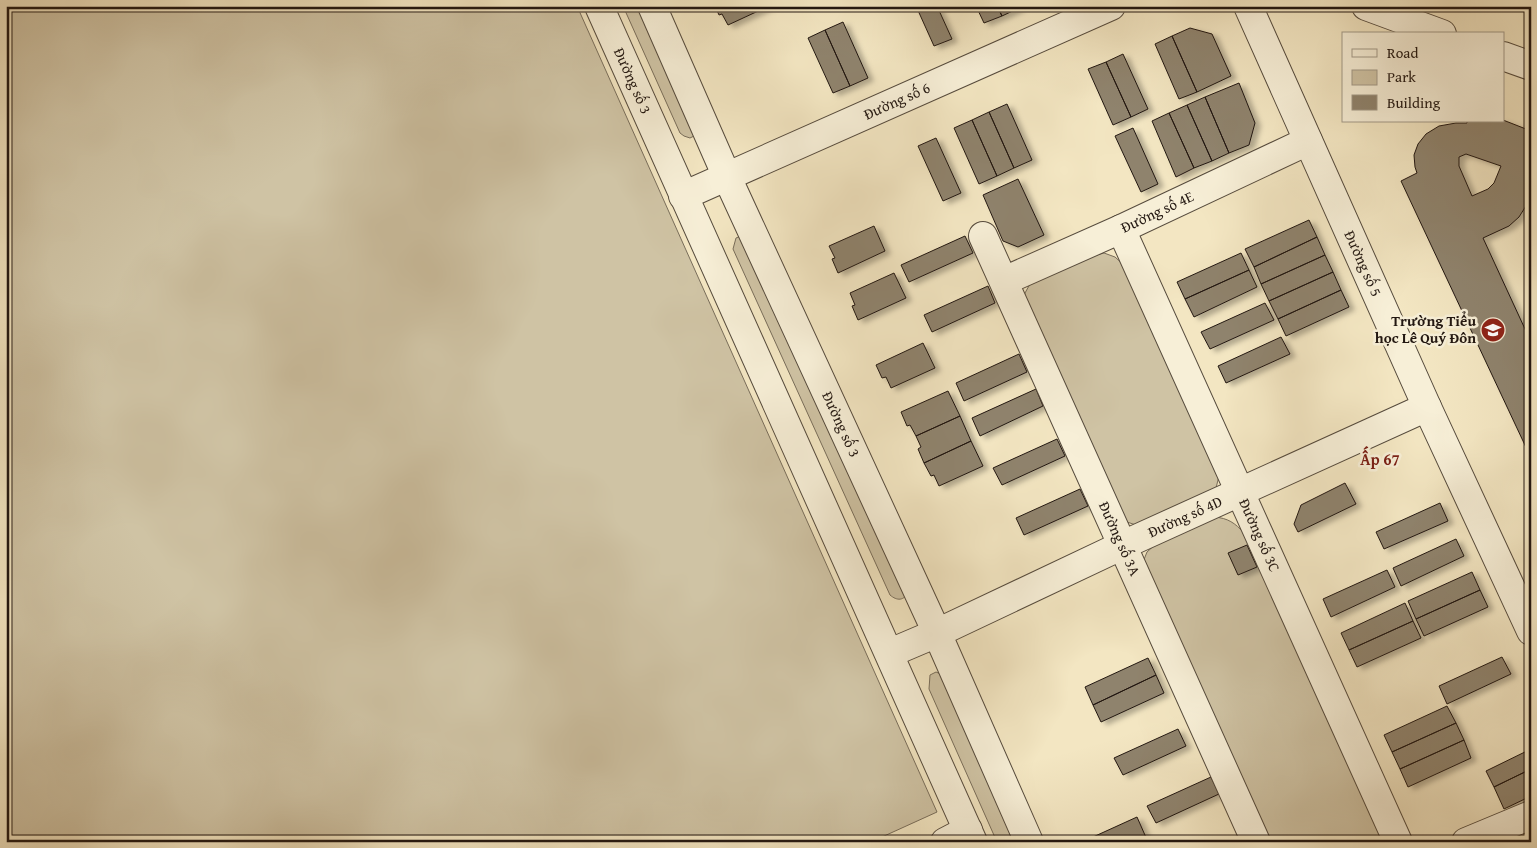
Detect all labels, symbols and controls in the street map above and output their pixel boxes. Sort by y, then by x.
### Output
legend [1342,32,1504,122]
text: Road [1387,42,1418,63]
street label: Đường số 3 [609,44,657,117]
text: Park [1387,66,1416,87]
street label: Đường số 6 [860,77,933,124]
text: Building [1387,92,1441,113]
street label: Đường số 4E [1117,185,1197,238]
street label: Đường số 5 [1339,227,1387,300]
place label: Trường Tiểu học Lê Quý Đôn [1375,310,1476,348]
school or university icon: Trường Tiểu học Lê Quý Đôn [1480,317,1506,343]
street label: Đường số 3 [817,388,866,460]
district label: Ấp 67 [1360,446,1400,471]
street label: Đường số 4D [1144,490,1225,542]
street label: Đường số 3C [1234,495,1286,575]
street label: Đường số 3A [1094,498,1146,579]

